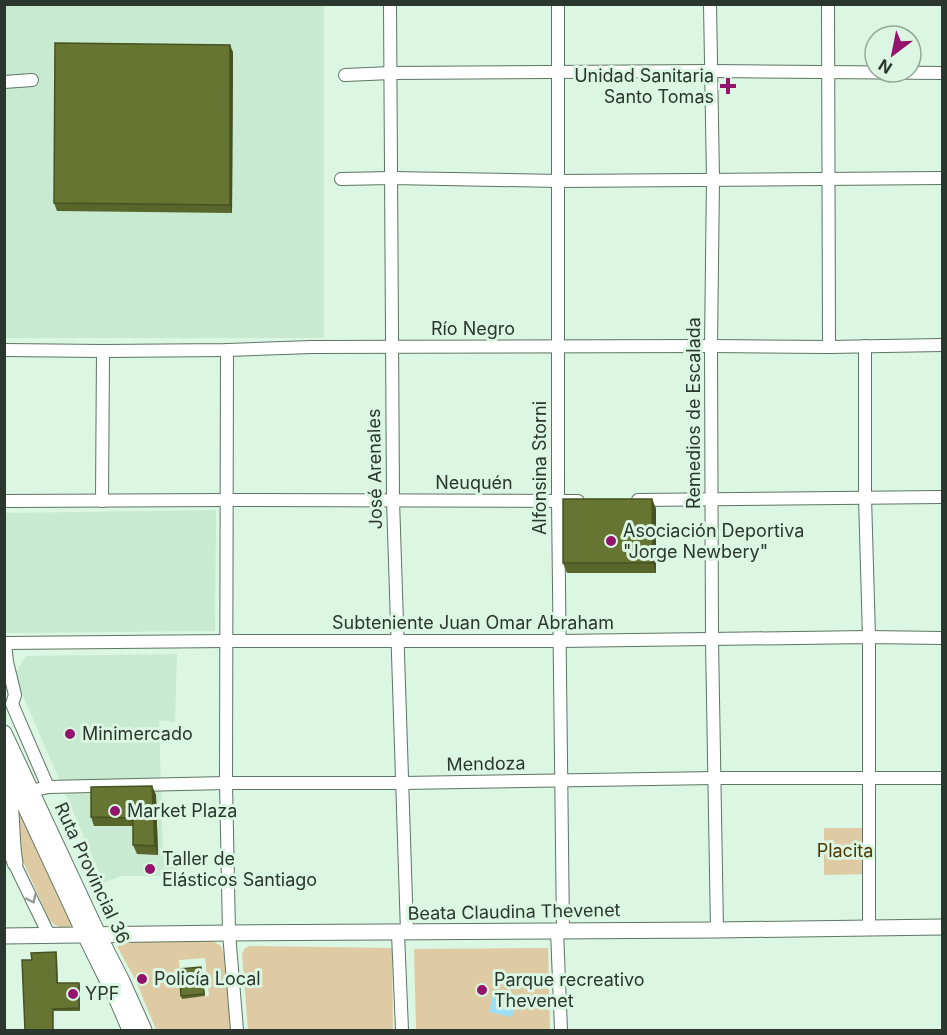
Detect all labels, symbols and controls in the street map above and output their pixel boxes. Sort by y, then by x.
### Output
north arrow [863,24,923,84]
text: N [875,55,896,78]
place label: Unidad Sanitaria Santo Tomas [574,65,714,107]
marker: Unidad Sanitaria Santo Tomas [719,77,737,95]
street label: Remedios de Escalada [683,317,704,509]
street label: Río Negro [431,318,515,339]
street label: Alfonsina Storni [529,401,550,535]
street label: José Arenales [363,409,386,529]
street label: Neuquén [435,472,513,493]
place label: Asociación Deportiva "Jorge Newbery" [623,520,804,562]
marker: Asociación Deportiva "Jorge Newbery" [604,534,618,548]
street label: Subteniente Juan Omar Abraham [332,612,614,633]
place label: Minimercado [82,723,193,744]
marker: Minimercado [63,727,77,741]
street label: Mendoza [446,752,526,775]
street label: Ruta Provincial 36 [51,799,134,947]
place label: Market Plaza [127,800,237,821]
marker: Market Plaza [108,804,122,818]
park label: Placita [817,840,873,861]
place label: Taller de Elásticos Santiago [162,848,317,890]
marker: Taller de Elásticos Santiago [143,862,157,876]
one-way arrow [24,893,36,904]
street label: Beata Claudina Thevenet [407,899,621,924]
place label: Policía Local [154,968,261,989]
place label: Parque recreativo Thevenet [494,969,645,1011]
marker: Policía Local [135,972,149,986]
place label: YPF [85,983,119,1004]
marker: Parque recreativo Thevenet [475,983,489,997]
marker: YPF [66,987,80,1001]

